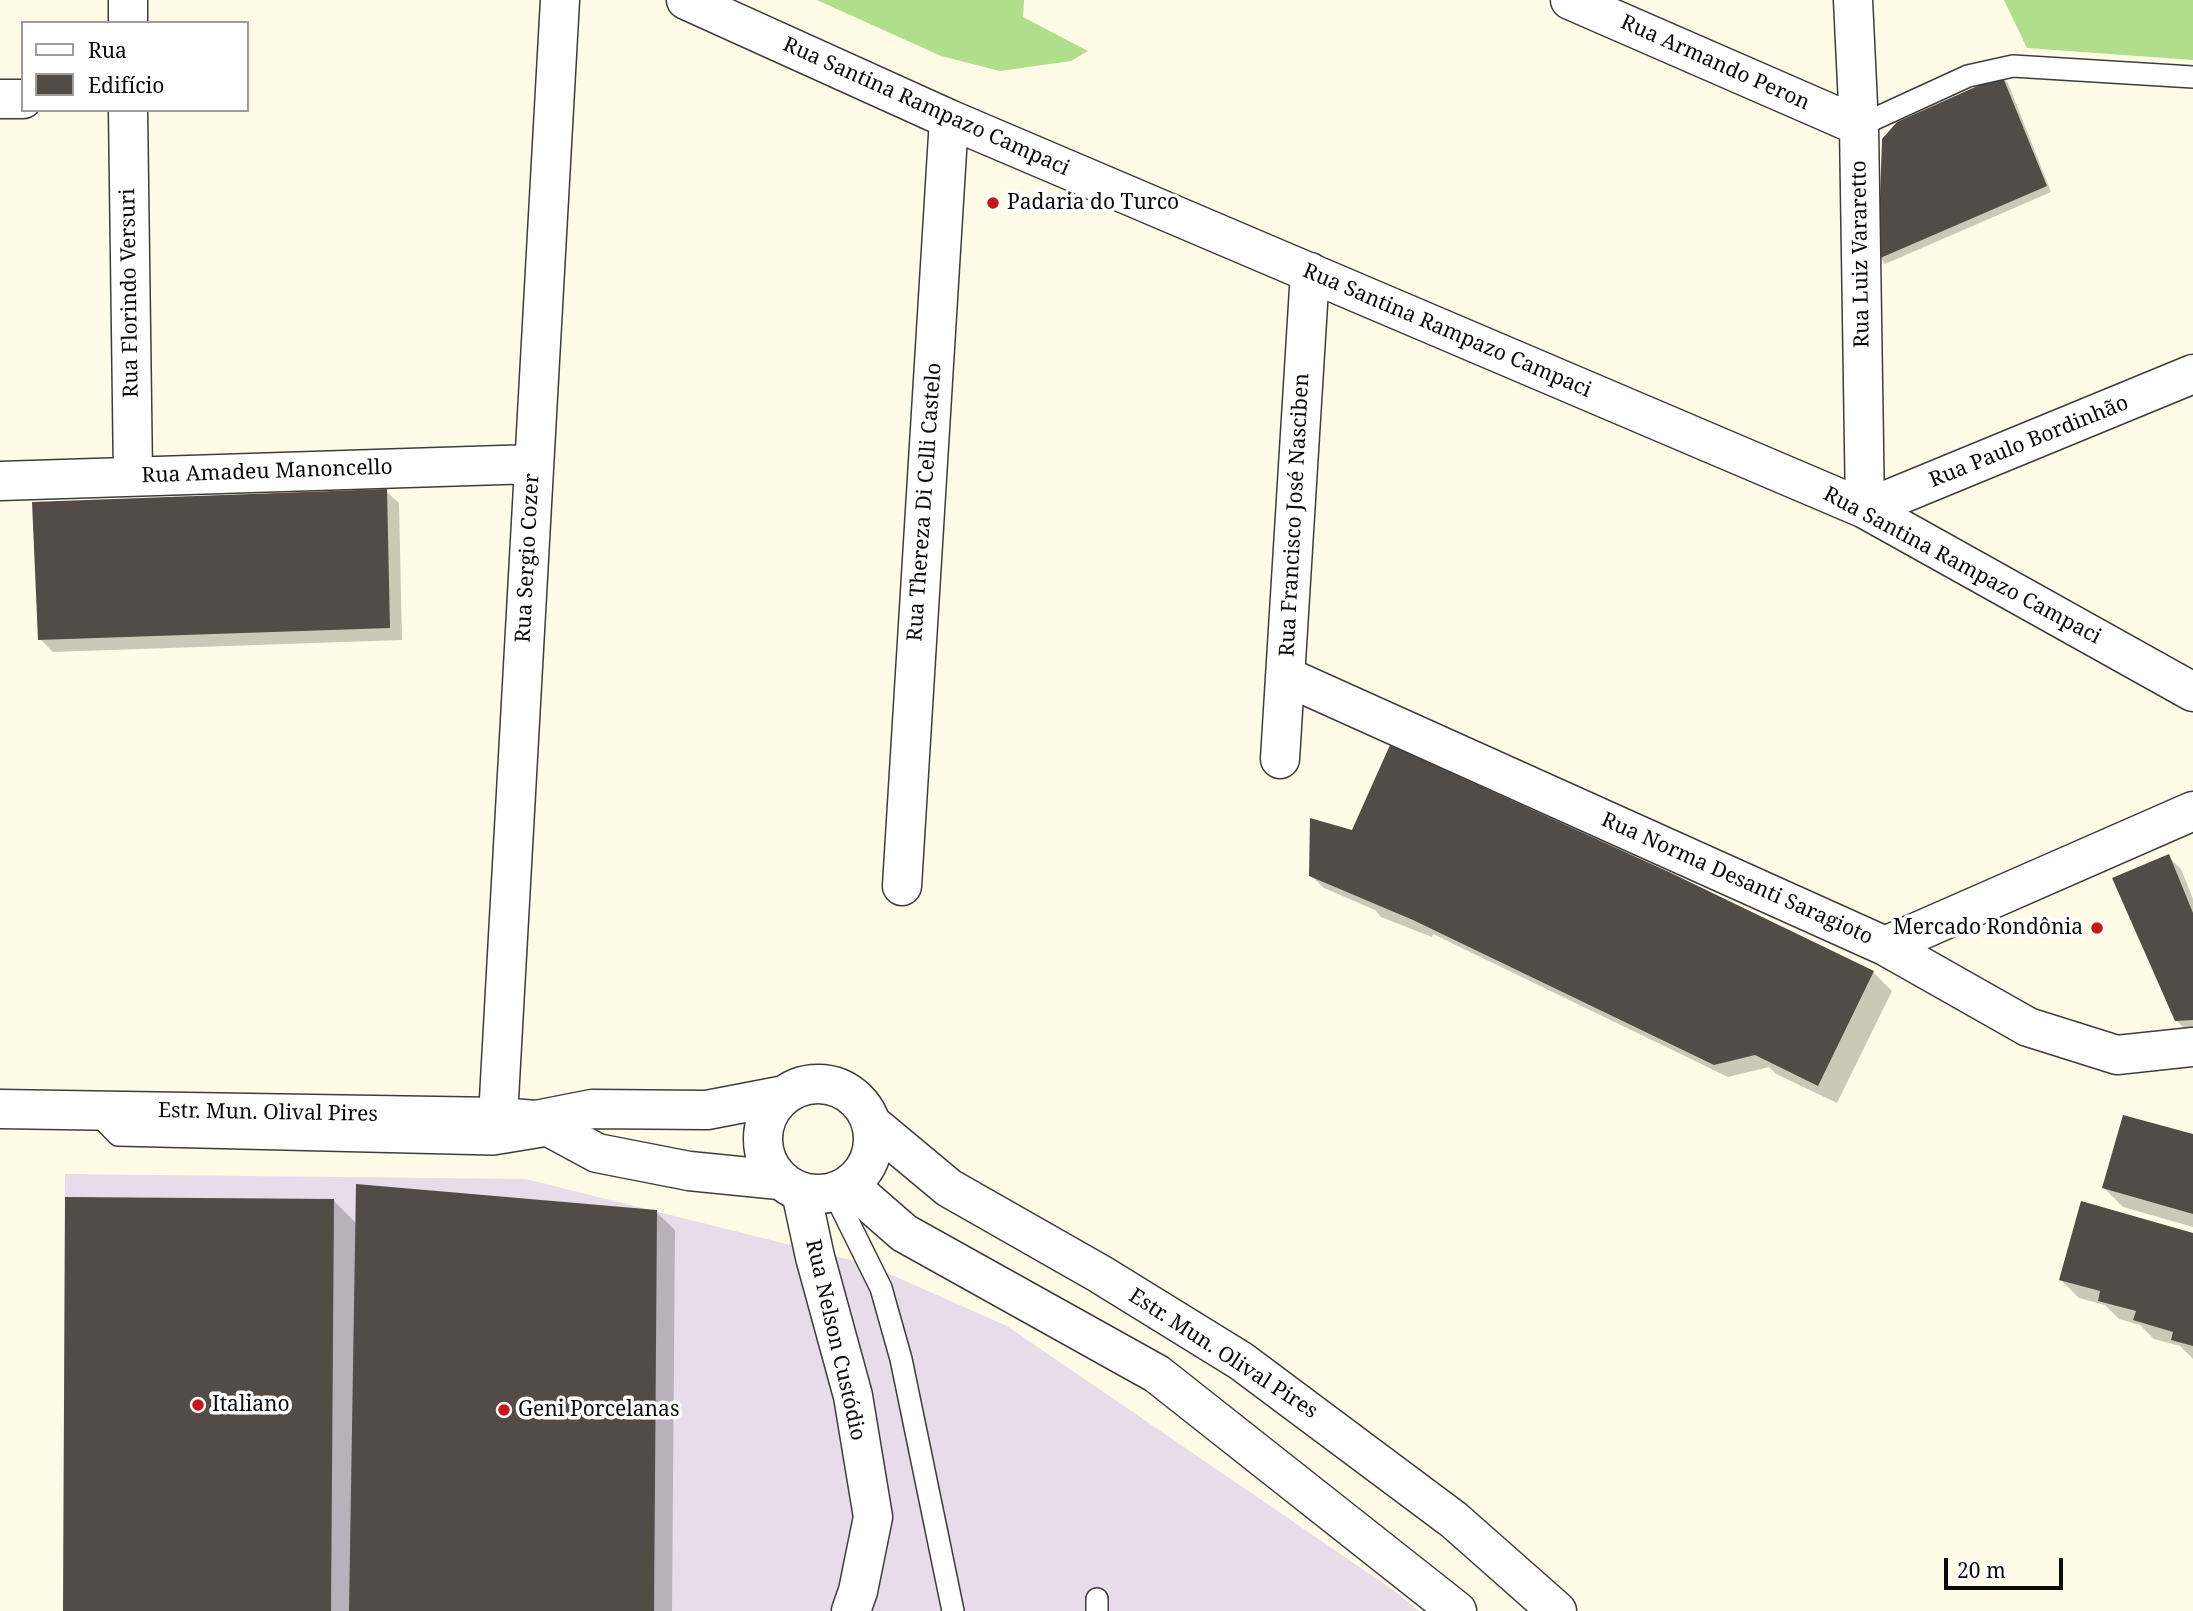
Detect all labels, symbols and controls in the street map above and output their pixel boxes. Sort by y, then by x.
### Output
street label: Rua Armando Peron [1617,10,1813,116]
legend [21,21,248,112]
street label: Rua Santina Rampazo Campaci [779,32,1073,182]
text: Rua [88,36,127,64]
text: Edifício [88,71,164,99]
street label: Rua Luiz Vararetto [1847,160,1875,348]
street label: Rua Florindo Versuri [116,188,144,398]
place label: Padaria do Turco [1007,190,1179,216]
marker: Padaria do Turco [985,195,1001,211]
street label: Rua Santina Rampazo Campaci [1299,259,1595,403]
street label: Rua Thereza Di Celli Castelo [903,362,947,642]
street label: Rua Francisco José Nasciben [1275,373,1315,657]
street label: Rua Paulo Bordinhão [1926,391,2132,493]
street label: Rua Amadeu Manoncello [141,455,393,489]
street label: Rua Sergio Cozer [511,473,545,643]
street label: Rua Santina Rampazo Campaci [1819,482,2105,650]
street label: Rua Norma Desanti Saragioto [1597,808,1877,950]
place label: Mercado Rondônia [1893,915,2083,941]
marker: Mercado Rondônia [2089,920,2105,936]
street label: Estr. Mun. Olival Pires [158,1098,378,1128]
street label: Rua Nelson Custódio [800,1237,870,1443]
street label: Estr. Mun. Olival Pires [1124,1284,1322,1424]
place label: Italiano [212,1392,290,1418]
marker: Italiano [190,1397,206,1413]
place label: Geni Porcelanas [518,1397,679,1423]
marker: Geni Porcelanas [496,1402,512,1418]
scale bar [1948,1544,2067,1588]
text: 20 m [1957,1556,2006,1584]

